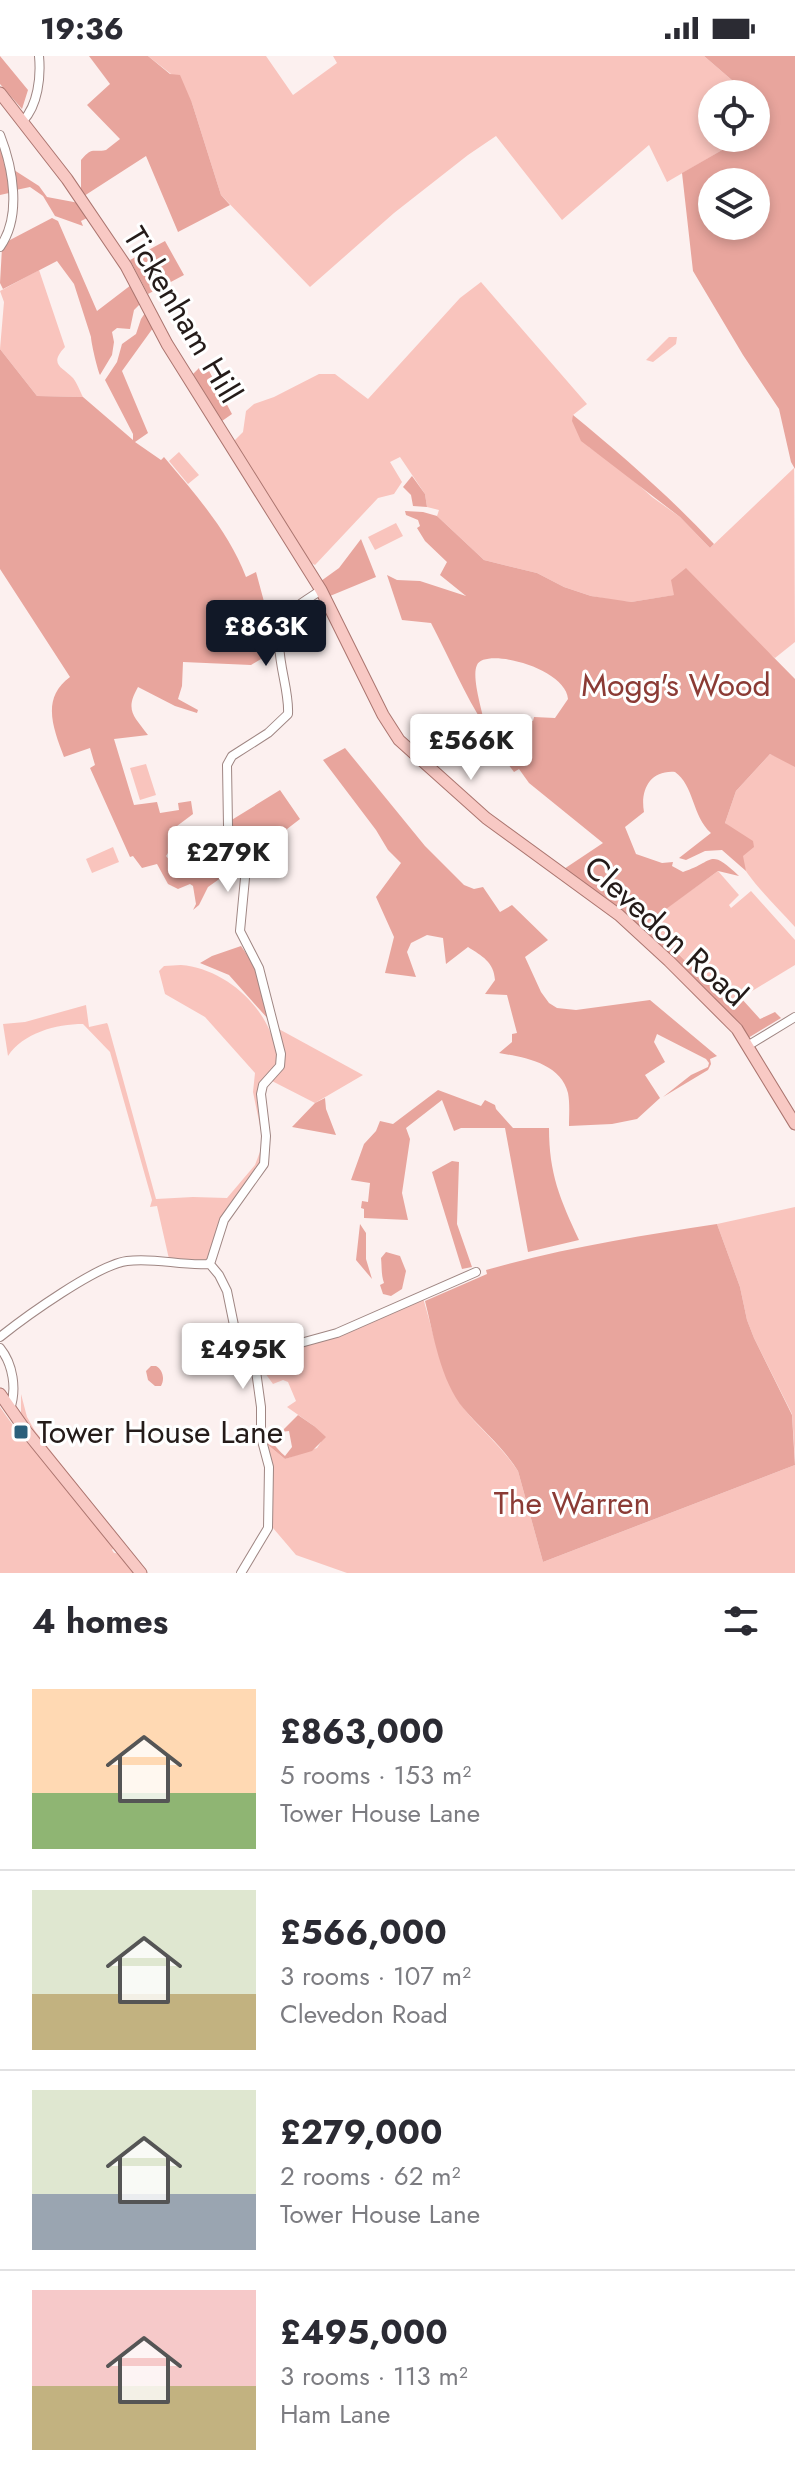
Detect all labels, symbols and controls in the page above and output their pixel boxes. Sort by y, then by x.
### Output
text: 19:36 [40,7,124,50]
map controls [698,80,770,240]
button: locate [698,80,770,152]
button: layers [698,168,770,240]
street label: Tickenham Hill [112,218,254,412]
pin: £863K [210,600,322,668]
text: £863K [224,607,308,645]
park label: Mogg's Wood [581,662,771,708]
pin: £566K [415,714,527,782]
text: £566K [428,721,514,759]
pin: £279K [172,826,284,894]
text: £279K [186,833,270,871]
street label: Clevedon Road [574,845,758,1017]
pin: £495K [187,1323,299,1391]
text: £495K [200,1330,286,1368]
place label: Tower House Lane [37,1409,283,1455]
marker: Tower House Lane [12,1423,30,1441]
park label: The Warren [494,1480,650,1526]
text: 4 homes [32,1597,168,1646]
icon: filters [719,1599,763,1643]
text: £863,000 [280,1707,444,1756]
icon: home [96,1721,192,1817]
text: 5 rooms · 153 m² [280,1756,471,1794]
text: Tower House Lane [280,1794,480,1832]
text: £566,000 [280,1908,447,1957]
icon: home [96,1922,192,2018]
text: 3 rooms · 107 m² [280,1957,471,1995]
text: Clevedon Road [280,1995,448,2033]
text: £279,000 [280,2108,443,2157]
icon: home [96,2122,192,2218]
text: 2 rooms · 62 m² [280,2157,461,2195]
text: Tower House Lane [280,2195,480,2233]
text: £495,000 [280,2308,448,2357]
icon: home [96,2322,192,2418]
text: 3 rooms · 113 m² [280,2357,468,2395]
text: Ham Lane [280,2395,390,2433]

